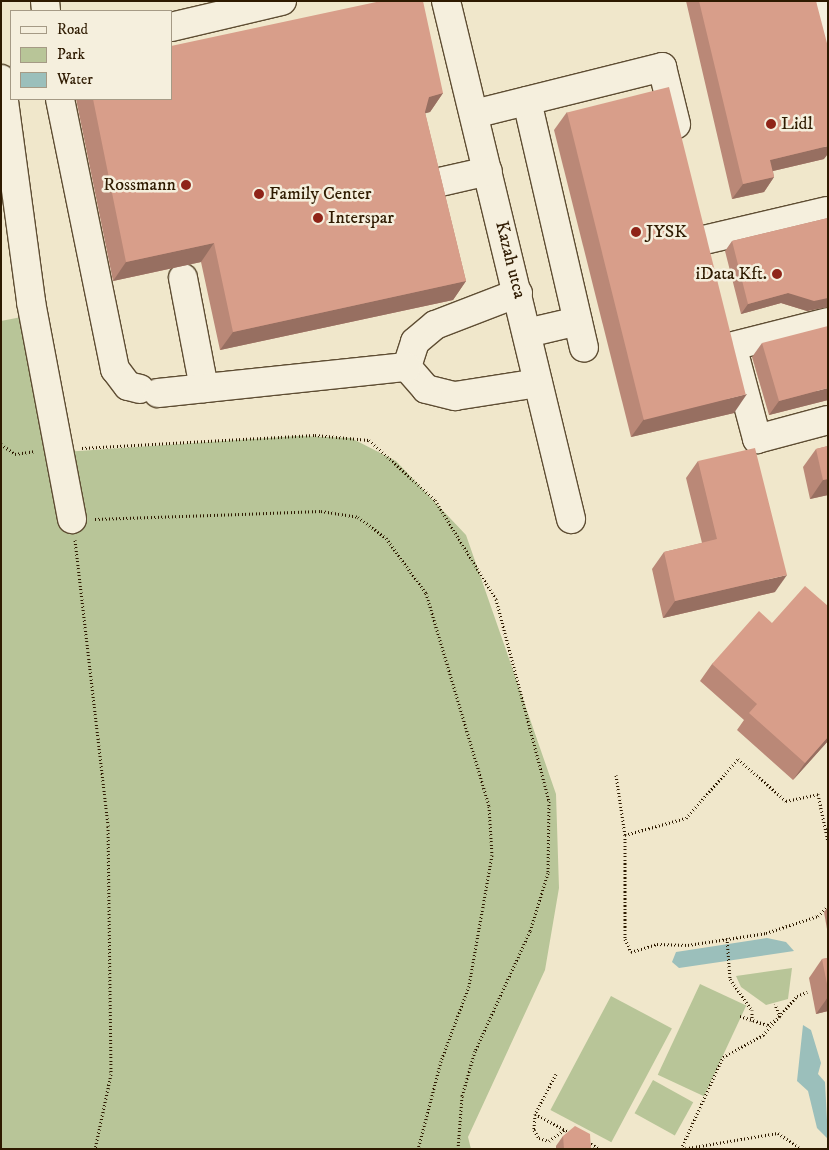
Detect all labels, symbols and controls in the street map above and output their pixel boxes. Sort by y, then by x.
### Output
legend [10,10,172,100]
text: Road [57,20,88,39]
text: Park [57,45,85,64]
text: Water [57,70,93,89]
place label: Lidl [781,113,813,135]
marker: Lidl [765,118,777,130]
place label: Rossmann [103,174,176,196]
marker: Rossmann [180,179,192,191]
place label: Family Center [269,183,372,205]
marker: Family Center [253,188,265,200]
place label: Interspar [328,207,394,229]
marker: Interspar [312,212,324,224]
street label: Kazah utca [490,219,530,301]
place label: JYSK [646,221,687,243]
marker: JYSK [630,226,642,238]
place label: iData Kft. [696,263,767,285]
marker: iData Kft. [771,268,783,280]

